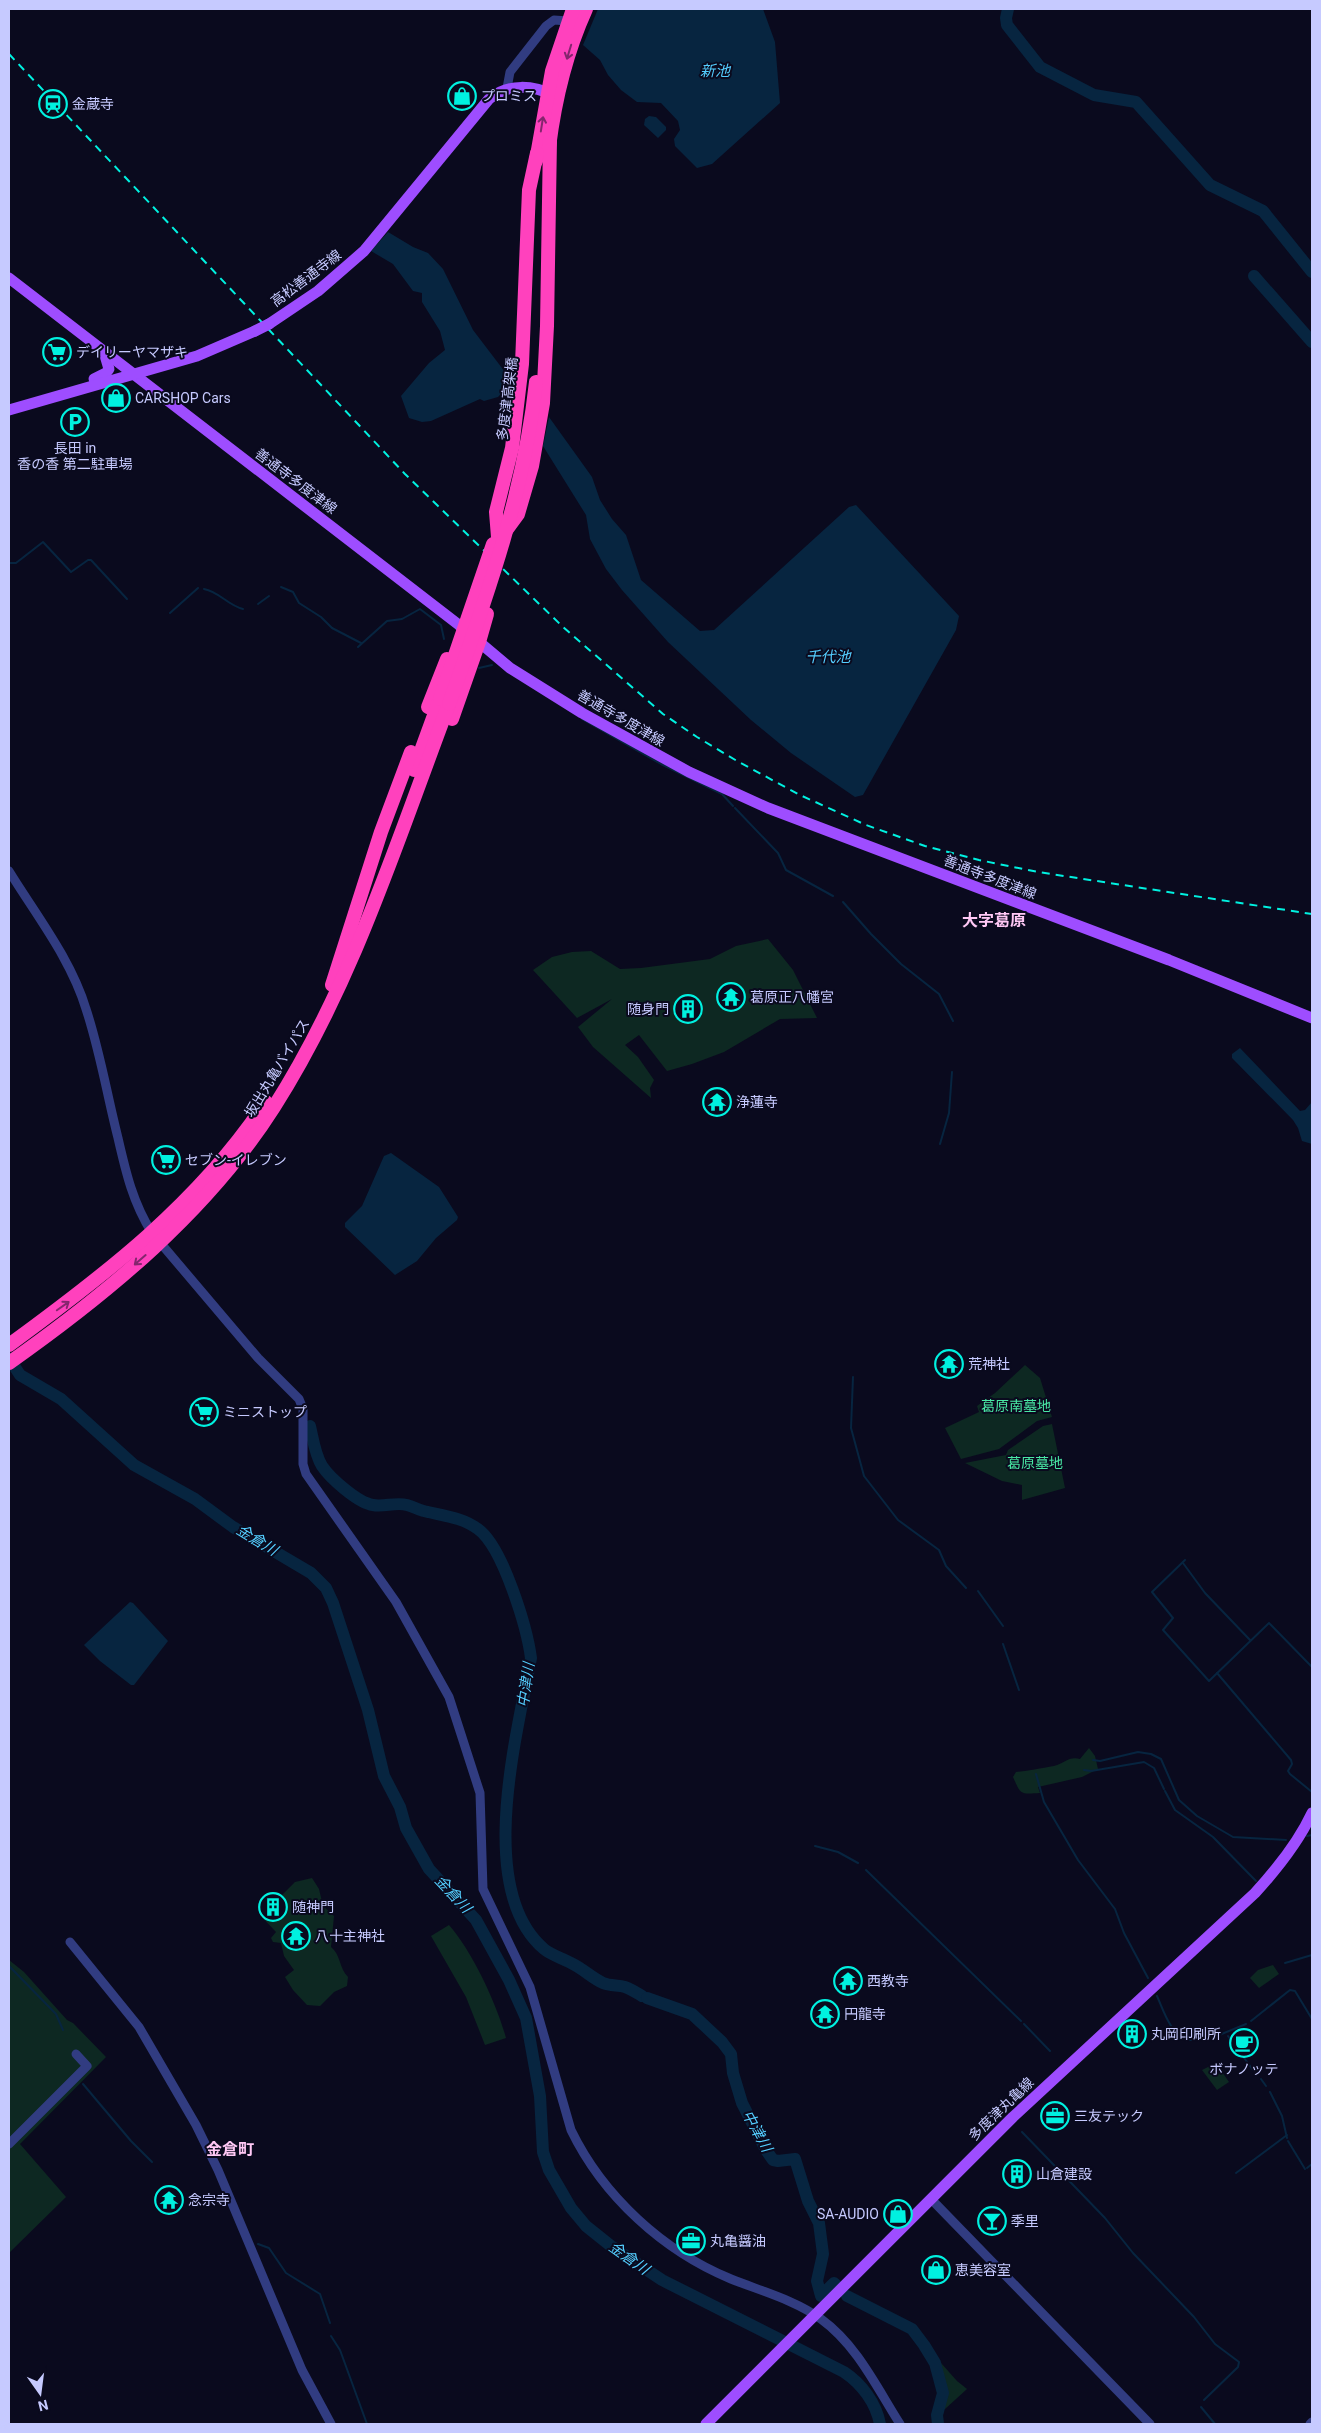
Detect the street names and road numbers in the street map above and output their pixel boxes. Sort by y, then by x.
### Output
street label: 高松善通寺線 [268,246,344,310]
street label: 多度津高架橋 [494,356,520,442]
street label: 善通寺多度津線 [252,445,340,517]
street label: 善通寺多度津線 [575,687,667,749]
street label: 善通寺多度津線 [941,852,1039,902]
street label: 坂出丸亀バイパス [241,1016,313,1120]
street label: 多度津丸亀線 [965,2074,1037,2144]

